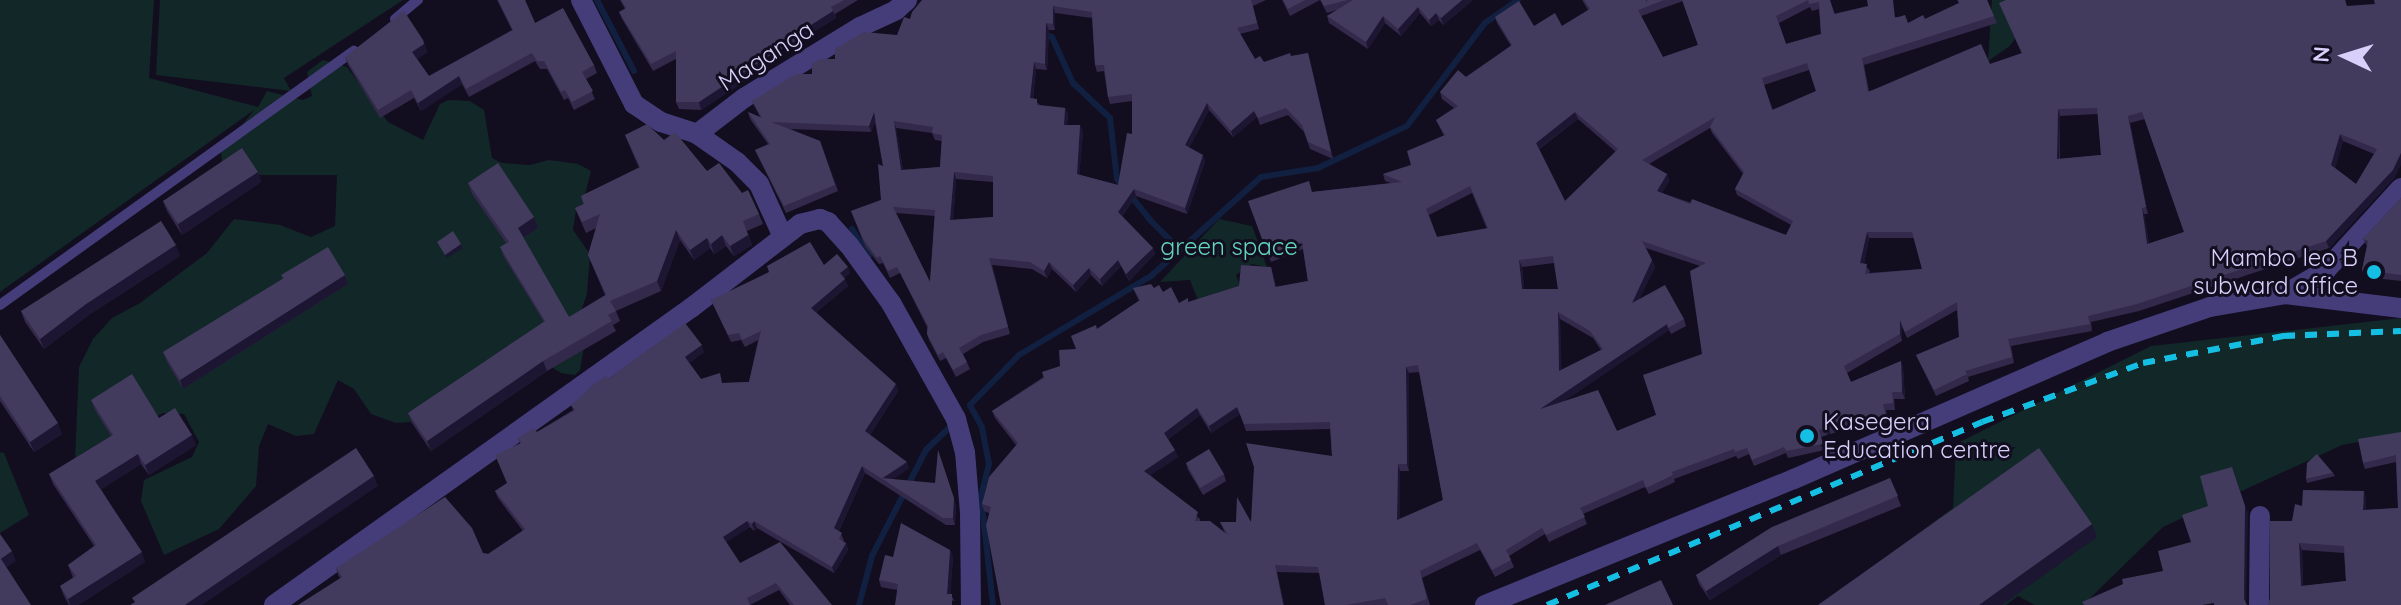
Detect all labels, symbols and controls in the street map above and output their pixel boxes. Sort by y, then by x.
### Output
street label: Maganga [713,15,819,97]
north arrow [2305,16,2385,96]
text: N [2307,45,2336,63]
park label: green space [1160,233,1298,261]
place label: Mambo leo B subward office [2193,244,2358,300]
marker: Mambo leo B subward office [2365,263,2383,281]
place label: Kasegera Education centre [1823,408,2011,464]
marker: Kasegera Education centre [1798,427,1816,445]

